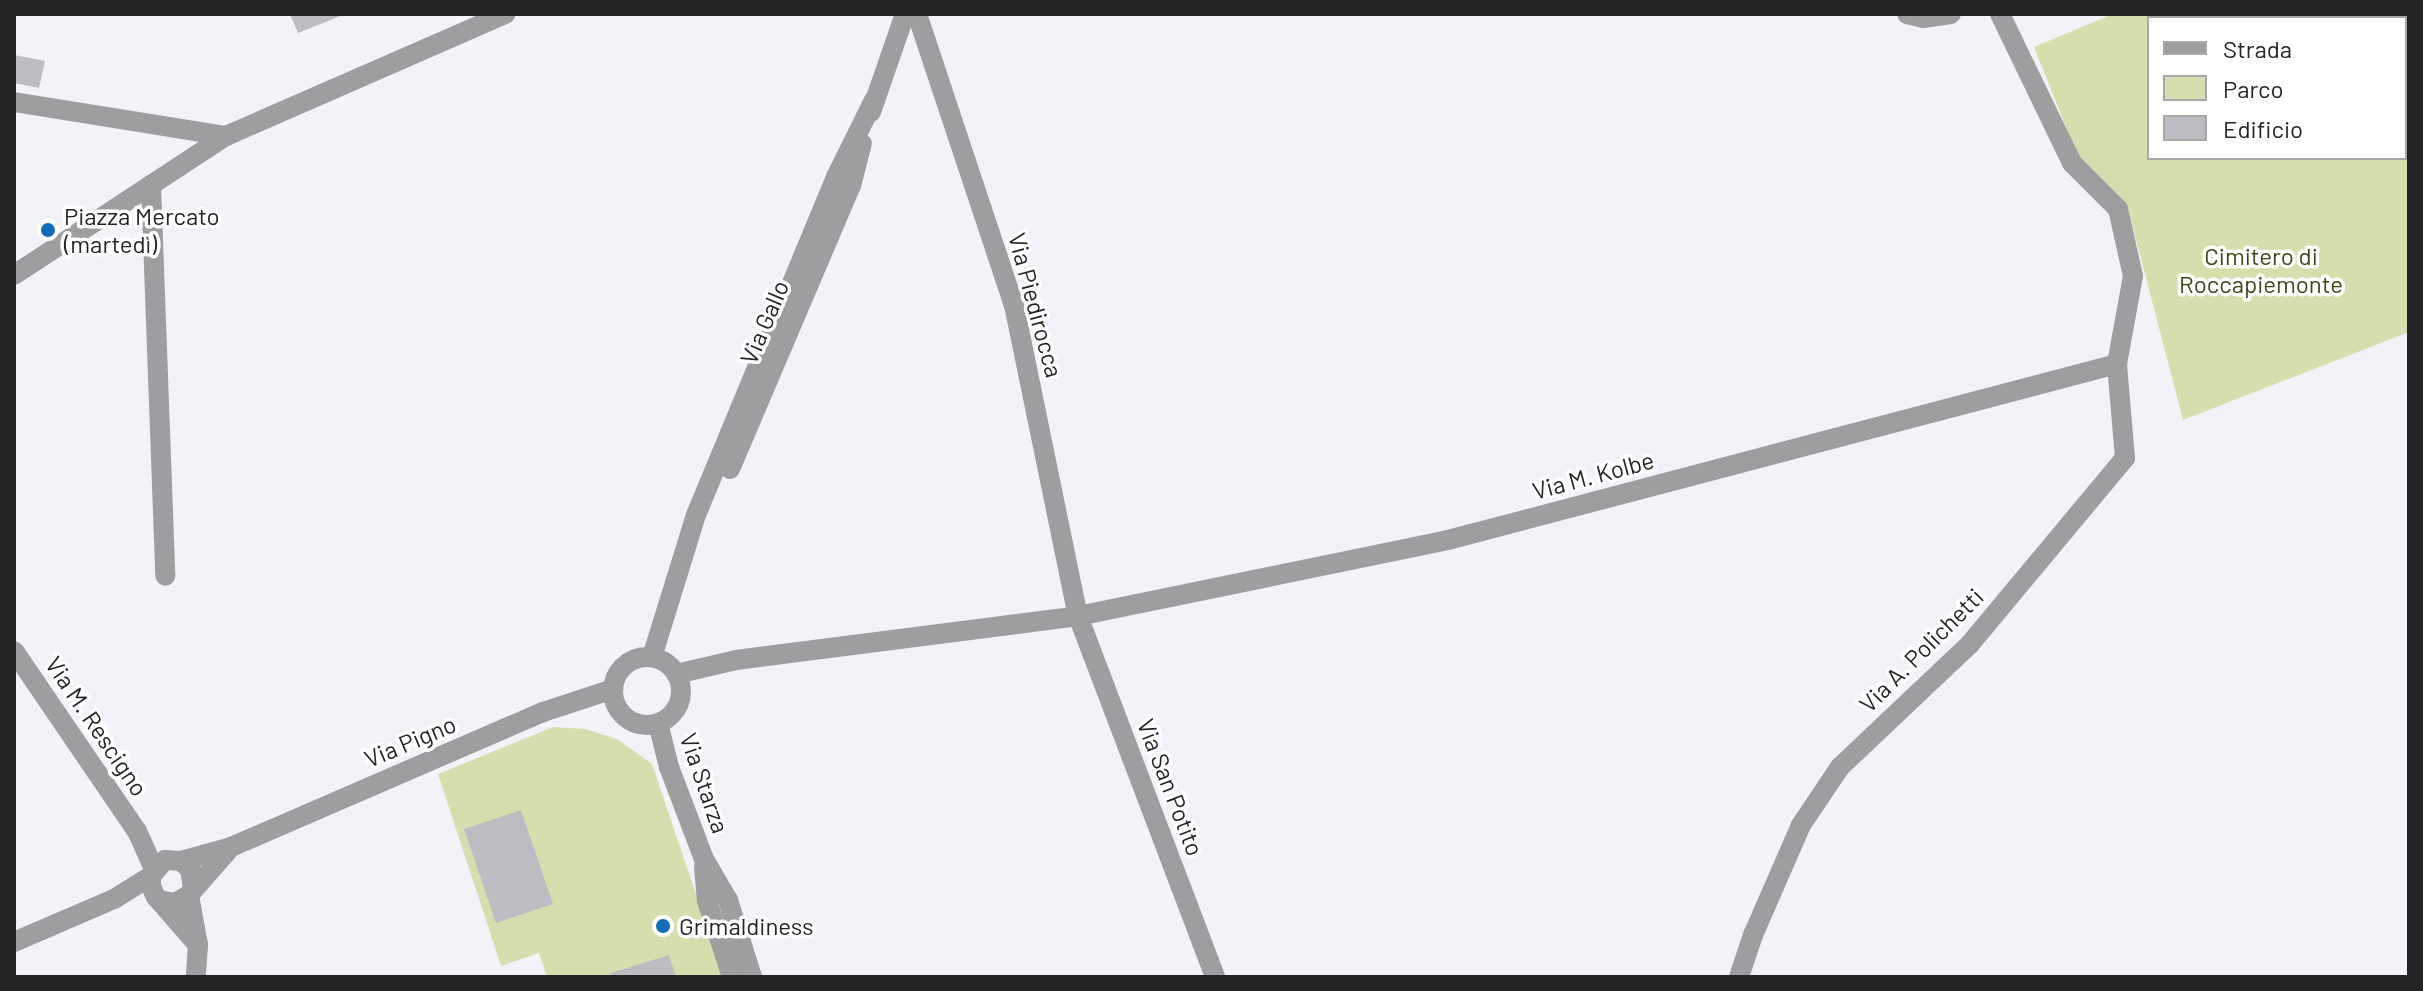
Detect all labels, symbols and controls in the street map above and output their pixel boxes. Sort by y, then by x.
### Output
legend [2147,16,2407,160]
text: Strada [2223,34,2292,63]
text: Parco [2223,74,2284,103]
text: Edificio [2223,114,2303,143]
place label: Piazza Mercato (martedì) [64,202,220,258]
marker: Piazza Mercato (martedì) [39,221,57,239]
street label: Via Piedirocca [1003,230,1069,380]
park label: Cimitero di Roccapiemonte [2179,242,2343,298]
street label: Via Gallo [734,276,794,368]
street label: Via M. Kolbe [1529,445,1657,505]
street label: Via A. Polichetti [1853,582,1989,718]
street label: Via M. Rescigno [40,651,154,801]
street label: Via Pigno [360,709,460,773]
street label: Via San Potito [1132,714,1210,860]
street label: Via Starza [674,729,736,837]
place label: Grimaldiness [679,912,813,940]
marker: Grimaldiness [654,917,672,935]

